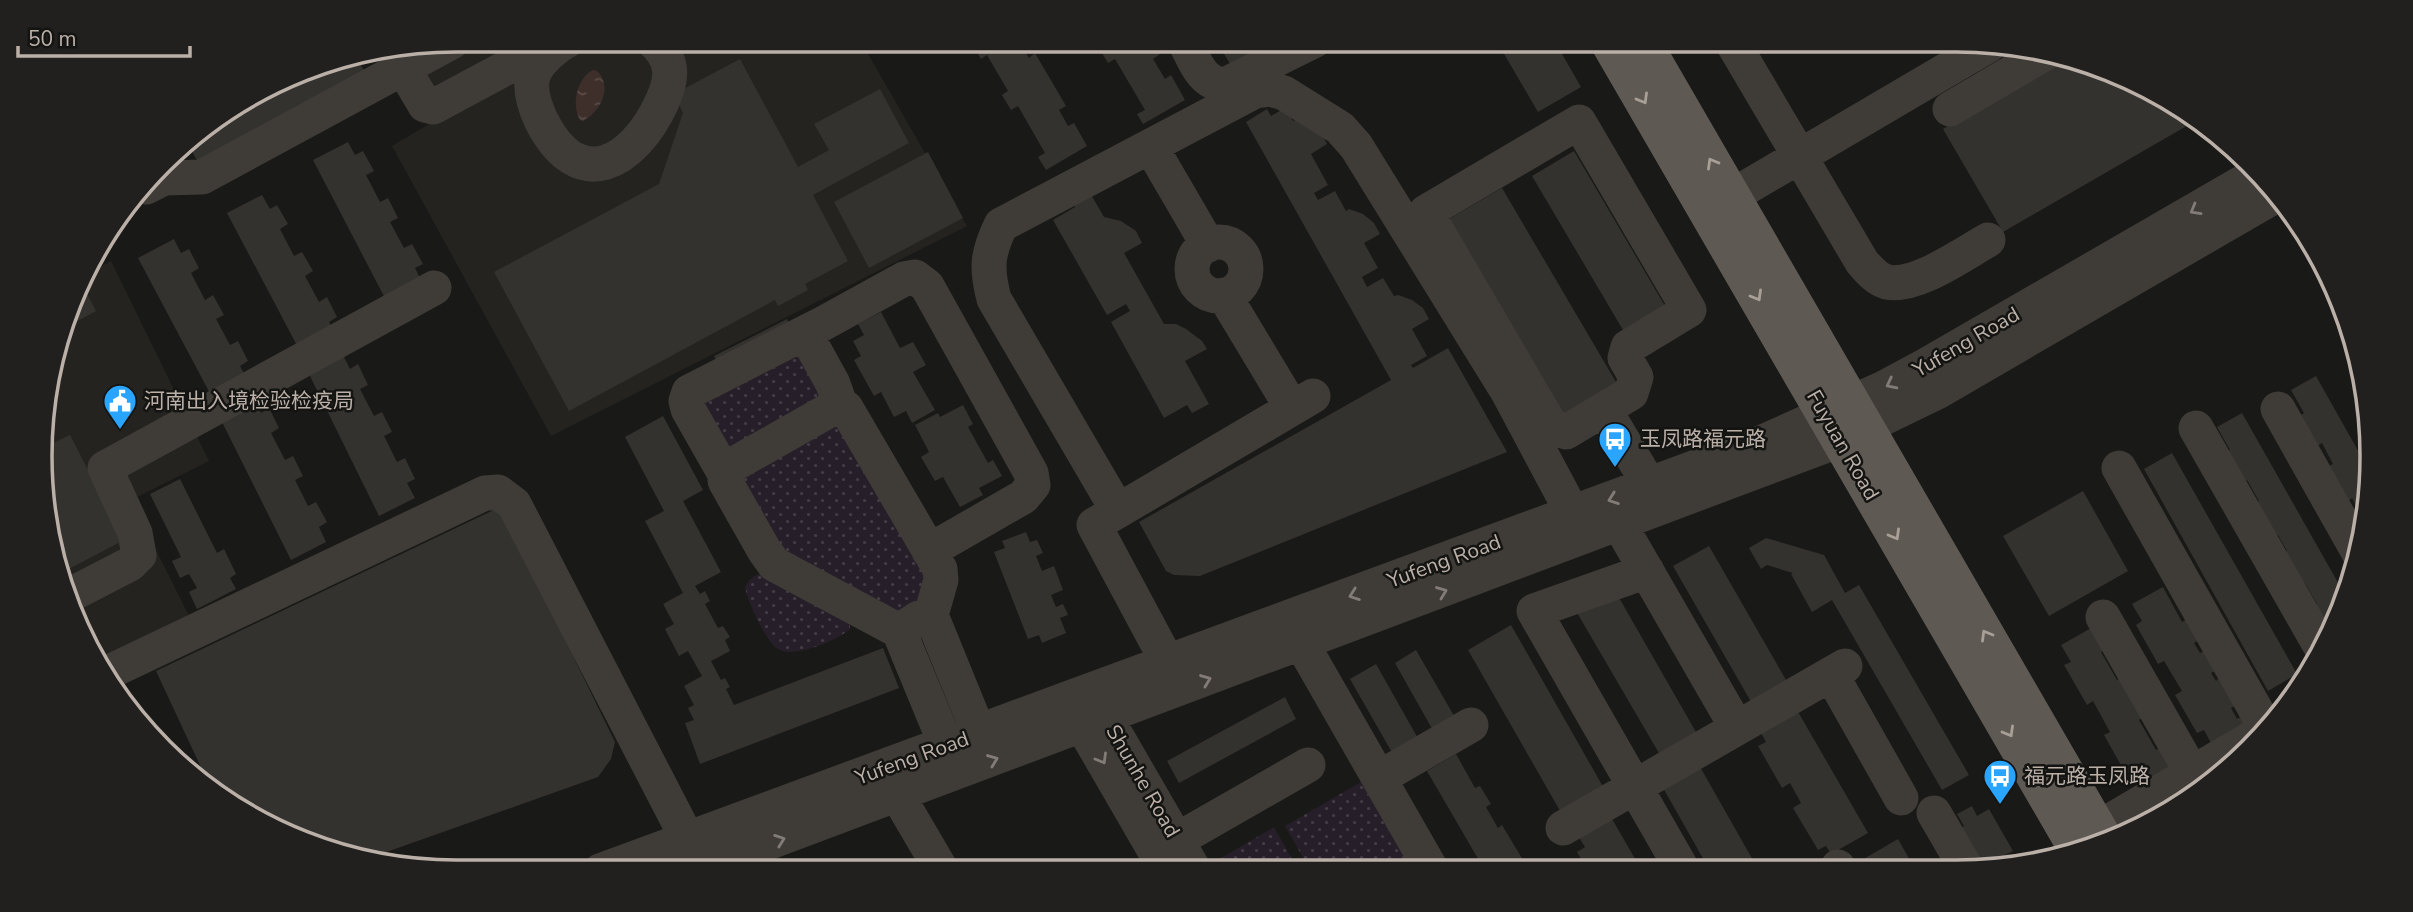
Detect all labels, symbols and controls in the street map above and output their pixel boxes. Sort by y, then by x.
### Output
scale bar [18,14,189,58]
text: 50 m [28,25,77,53]
one-way arrow [1634,92,1647,105]
one-way arrow [1707,157,1720,170]
one-way arrow [2189,202,2202,215]
one-way arrow [1748,289,1761,302]
street label: Yufeng Road [1907,300,2025,384]
one-way arrow [1886,376,1898,390]
public building icon: 河南出入境检验检疫局 [101,382,139,431]
street label: Fuyuan Road [1800,385,1886,505]
place label: 河南出入境检验检疫局 [144,387,354,415]
bus stop icon: 玉凤路福元路 [1596,420,1634,469]
place label: 玉凤路福元路 [1640,425,1766,453]
one-way arrow [1608,491,1620,505]
street label: Yufeng Road [1382,527,1505,595]
one-way arrow [1887,528,1900,541]
one-way arrow [1348,586,1360,600]
one-way arrow [1435,586,1447,600]
one-way arrow [1981,630,1994,643]
one-way arrow [1199,674,1211,688]
street label: Shunhe Road [1099,719,1187,843]
street label: Yufeng Road [850,724,973,792]
one-way arrow [2001,725,2014,738]
one-way arrow [1094,752,1107,765]
one-way arrow [986,754,998,768]
bus stop icon: 福元路玉凤路 [1981,757,2019,806]
place label: 福元路玉凤路 [2024,762,2150,790]
one-way arrow [773,834,785,848]

